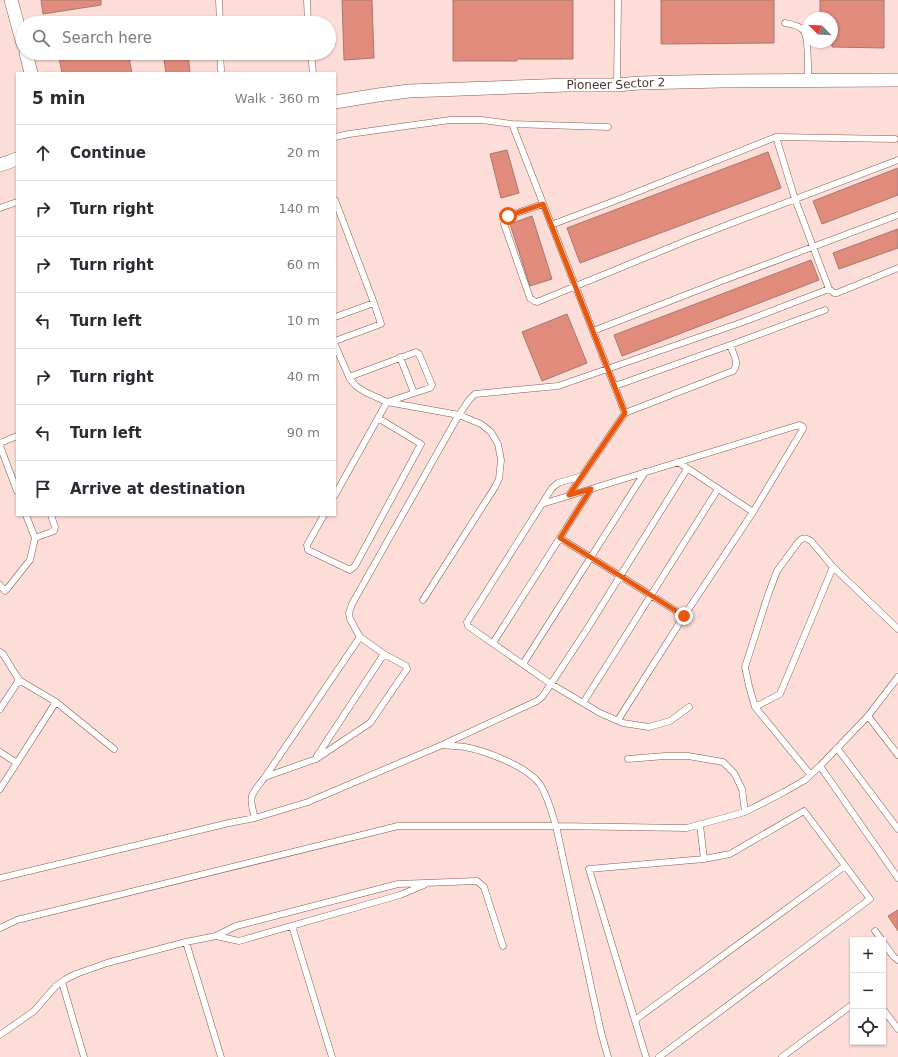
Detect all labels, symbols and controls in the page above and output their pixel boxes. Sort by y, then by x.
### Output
north arrow [802,12,838,48]
search box [16,16,336,60]
icon: search [30,27,52,49]
text: Search here [62,29,152,47]
street label: Pioneer Sector 2 [567,75,666,92]
text: 5 min [32,88,85,108]
text: Walk · 360 m [235,91,320,106]
icon: ahead [32,142,54,164]
text: Continue [70,144,146,162]
text: 20 m [287,145,320,160]
icon: right [32,198,54,220]
text: Turn right [70,200,154,218]
text: 140 m [278,201,320,216]
route start [499,207,517,225]
icon: right [32,254,54,276]
text: Turn right [70,256,154,274]
text: 60 m [287,257,320,272]
icon: left [32,310,54,332]
text: Turn left [70,312,142,330]
text: 10 m [287,313,320,328]
icon: right [32,366,54,388]
text: Turn right [70,368,154,386]
text: 40 m [287,369,320,384]
icon: left [32,422,54,444]
text: Turn left [70,424,142,442]
text: 90 m [287,425,320,440]
icon: arrive [32,478,54,500]
text: Arrive at destination [70,480,245,498]
route end [675,607,693,625]
map controls [850,937,886,1045]
button: + [850,937,886,973]
button: − [850,973,886,1009]
button: locate [850,1009,886,1045]

